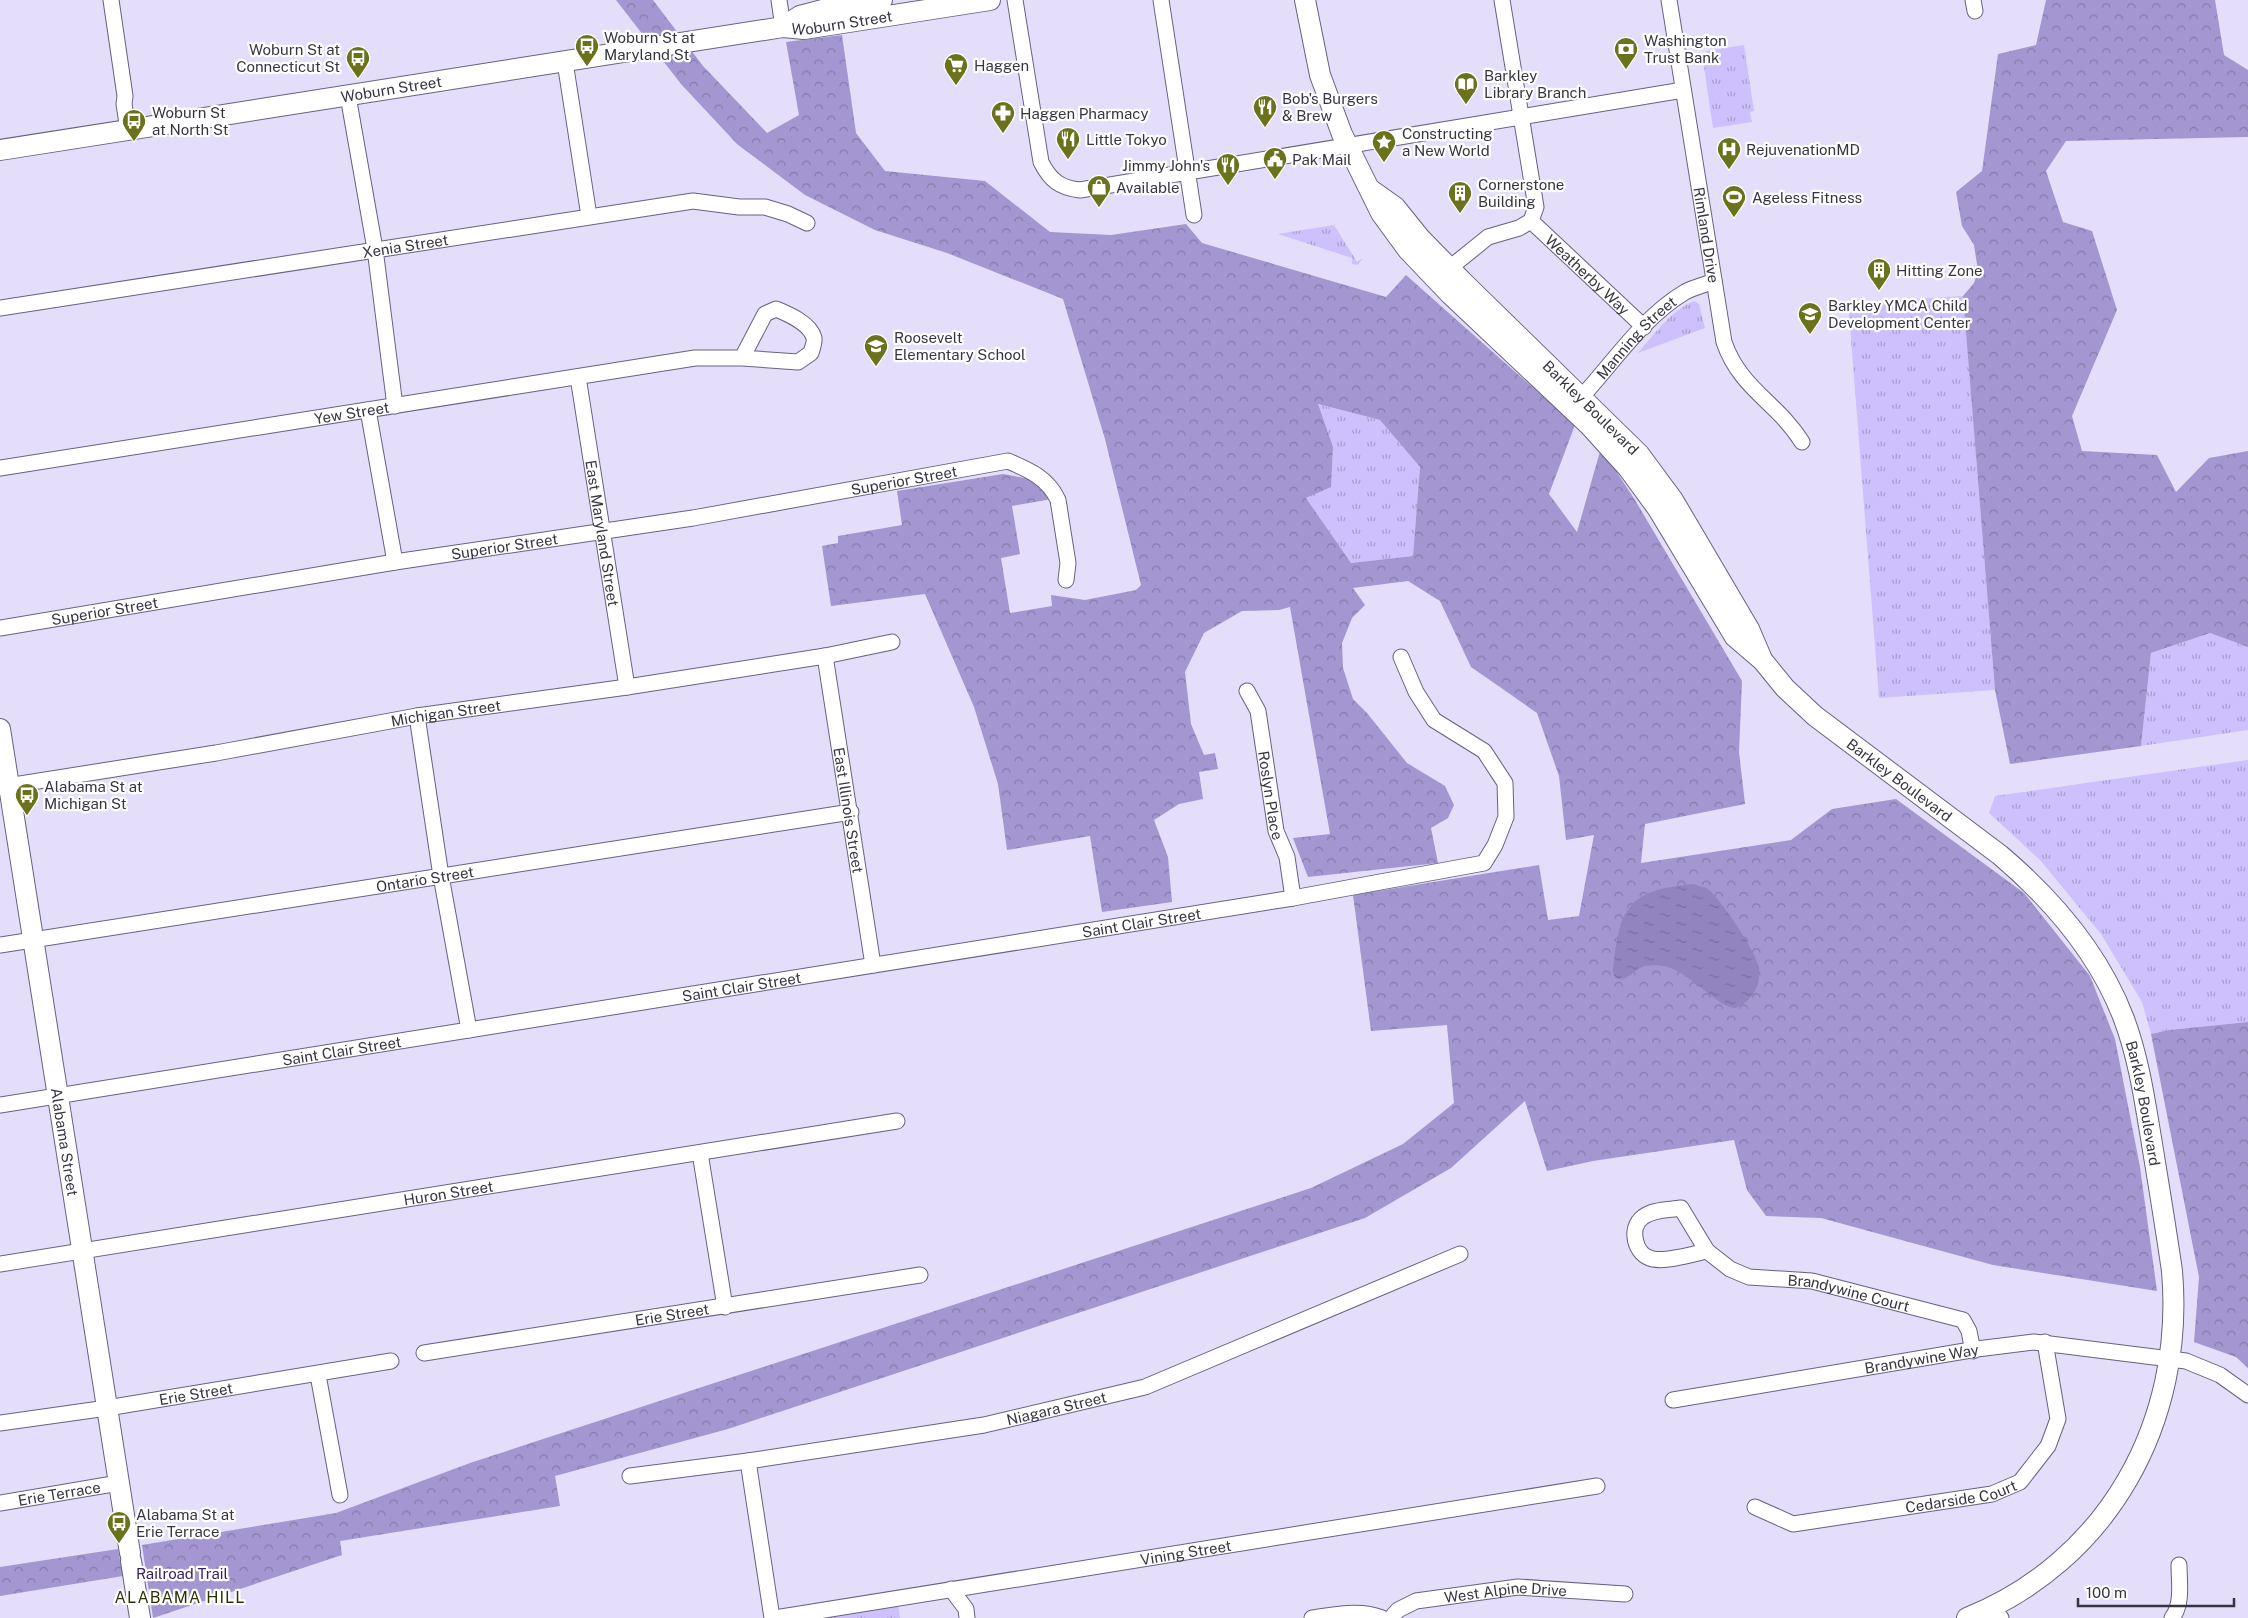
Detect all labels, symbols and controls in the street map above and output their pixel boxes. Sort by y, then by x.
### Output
street label: Woburn Street [791,7,894,38]
place label: Woburn St at Maryland St [604,29,695,63]
place label: Washington Trust Bank [1644,32,1727,66]
bus stop icon: Woburn St at Maryland St [574,33,600,67]
bank icon: Washington Trust Bank [1613,36,1639,70]
place label: Woburn St at Connecticut St [236,41,340,75]
bus stop icon: Woburn St at Connecticut St [345,45,371,79]
supermarket icon: Haggen [943,52,969,86]
place label: Haggen [974,57,1029,74]
place label: Barkley Library Branch [1484,67,1586,101]
library icon: Barkley Library Branch [1453,71,1479,105]
street label: Woburn Street [340,72,443,105]
place label: Bob's Burgers & Brew [1282,90,1378,124]
restaurant icon: Bob's Burgers & Brew [1252,94,1278,128]
pharmacy icon: Haggen Pharmacy [990,100,1016,134]
place label: Woburn St at North St [152,104,229,138]
place label: Haggen Pharmacy [1020,105,1148,122]
bus stop icon: Woburn St at North St [121,108,147,142]
place label: Constructing a New World [1402,125,1493,159]
restaurant icon: Little Tokyo [1055,126,1081,160]
place icon: Constructing a New World [1371,129,1397,163]
place label: Little Tokyo [1086,131,1167,148]
hospital icon: RejuvenationMD [1716,136,1742,170]
place label: RejuvenationMD [1746,141,1860,158]
public building icon: Pak Mail [1262,146,1288,180]
place label: Pak Mail [1292,151,1352,168]
restaurant icon: Jimmy John's [1215,152,1241,186]
place label: Jimmy John's [1122,157,1210,174]
shop icon: Available [1086,174,1112,208]
place label: Cornerstone Building [1478,176,1564,210]
place label: Available [1116,179,1180,196]
building icon: Cornerstone Building [1447,180,1473,214]
sports icon: Ageless Fitness [1721,184,1747,218]
street label: Rimland Drive [1691,186,1723,284]
place label: Ageless Fitness [1752,189,1862,206]
street label: Xenia Street [361,230,449,260]
street label: Weatherby Way [1542,231,1633,318]
building icon: Hitting Zone [1866,257,1892,291]
place label: Hitting Zone [1896,262,1983,279]
street label: Manning Street [1593,292,1679,382]
place label: Barkley YMCA Child Development Center [1828,297,1971,331]
school or university icon: Barkley YMCA Child Development Center [1797,301,1823,335]
place label: Roosevelt Elementary School [894,329,1026,363]
school or university icon: Roosevelt Elementary School [863,333,889,367]
street label: Barkley Boulevard [1540,357,1643,458]
street label: Yew Street [313,398,391,427]
street label: East Maryland Street [583,459,623,608]
street label: Superior Street [849,462,959,498]
street label: Superior Street [450,530,559,562]
street label: Superior Street [50,593,159,628]
street label: Michigan Street [389,696,502,729]
street label: Barkley Boulevard [1844,735,1956,825]
street label: East Illinois Street [831,746,867,874]
street label: Roslyn Place [1256,750,1287,842]
place label: Alabama St at Michigan St [44,778,143,812]
bus stop icon: Alabama St at Michigan St [14,782,40,816]
street label: Ontario Street [375,863,475,895]
street label: Saint Clair Street [1081,904,1202,940]
street label: Saint Clair Street [681,968,802,1004]
street label: Saint Clair Street [281,1032,403,1068]
street label: Barkley Boulevard [2123,1039,2164,1167]
street label: Alabama Street [48,1087,82,1197]
street label: Huron Street [402,1177,495,1208]
street label: Brandywine Court [1787,1271,1912,1314]
street label: Erie Street [634,1300,710,1328]
street label: Brandywine Way [1863,1340,1980,1376]
street label: Erie Street [158,1379,234,1408]
street label: Niagara Street [1005,1388,1108,1428]
street label: Cedarside Court [1904,1476,2019,1515]
street label: Erie Terrace [17,1478,102,1508]
place label: Alabama St at Erie Terrace [136,1506,235,1540]
bus stop icon: Alabama St at Erie Terrace [106,1510,132,1544]
street label: Vining Street [1139,1536,1233,1568]
park label: Railroad Trail [136,1565,228,1582]
scale bar [2078,1576,2234,1608]
street label: West Alpine Drive [1443,1578,1568,1606]
text: 100 m [2086,1584,2127,1601]
district label: ALABAMA HILL [115,1588,245,1607]

